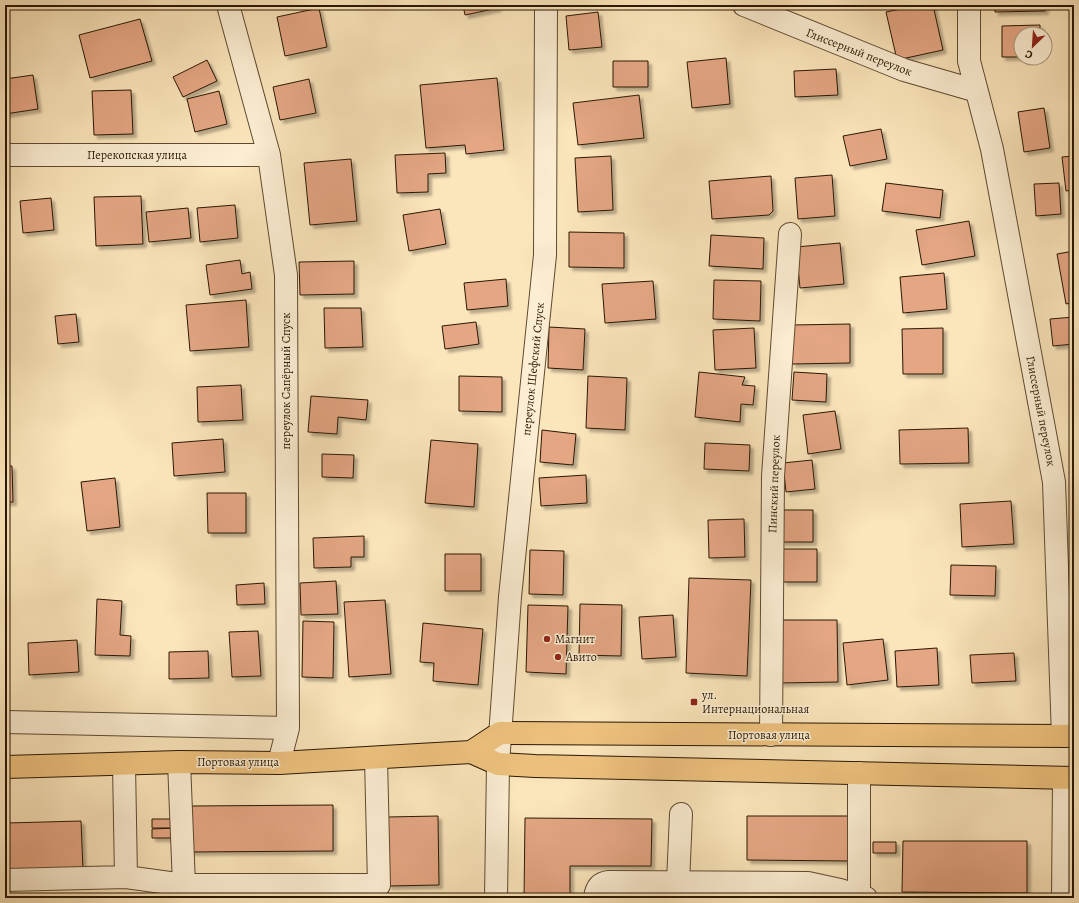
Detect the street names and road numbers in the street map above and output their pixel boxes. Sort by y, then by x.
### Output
street label: Глиссерный переулок [804,24,914,80]
street label: Перекопская улица [87,147,187,163]
street label: переулок Шефский Спуск [518,301,548,437]
street label: переулок Сапёрный Спуск [278,313,294,449]
street label: Глиссерный переулок [1022,354,1060,468]
street label: Пинский переулок [764,435,784,533]
street label: Портовая улица [728,727,811,743]
street label: Портовая улица [197,754,280,770]

